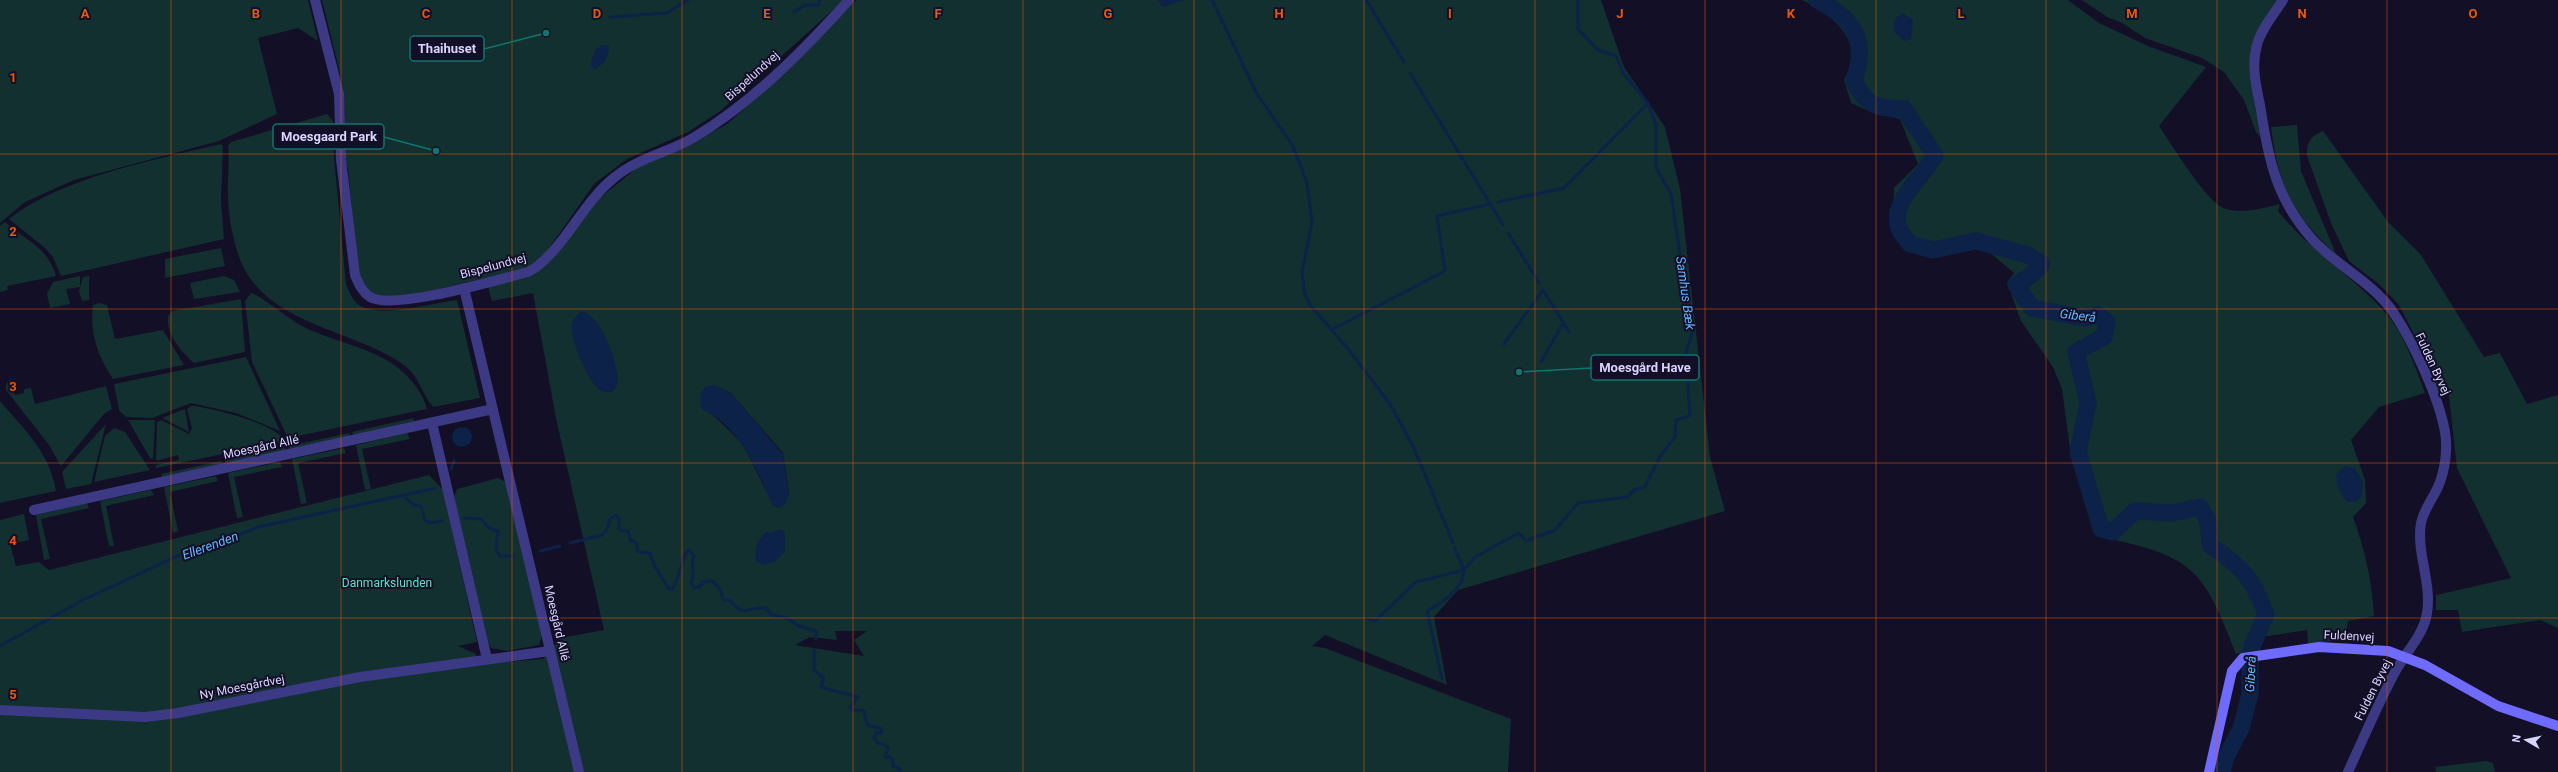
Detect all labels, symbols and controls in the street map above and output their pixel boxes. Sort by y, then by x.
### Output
text: A [81,6,90,21]
text: B [252,6,260,21]
text: C [422,6,431,21]
text: D [593,6,601,21]
text: E [763,6,771,21]
text: F [934,6,942,21]
text: G [1104,6,1113,21]
text: H [1274,6,1284,21]
text: I [1448,6,1452,21]
text: J [1616,6,1624,21]
text: K [1787,6,1796,21]
text: L [1957,6,1965,21]
text: M [2126,6,2138,21]
text: N [2297,6,2307,21]
text: O [2469,6,2478,21]
callout: Thaihuset [410,36,484,61]
text: Thaihuset [418,41,477,56]
street label: Bispelundvej [722,48,782,104]
text: 1 [9,70,17,85]
callout: Moesgaard Park [273,124,384,149]
text: Moesgaard Park [281,129,378,144]
text: 2 [9,224,17,239]
street label: Bispelundvej [459,250,528,282]
water label: Samhus Bæk [1673,255,1698,331]
water label: Giberå [2059,306,2097,325]
street label: Fulden Byvej [2413,331,2454,397]
callout: Moesgård Have [1591,355,1699,380]
text: Moesgård Have [1599,360,1691,375]
text: 3 [9,379,17,394]
street label: Moesgård Allé [222,432,300,462]
water label: Ellerenden [180,528,240,563]
text: 4 [9,533,17,548]
park label: Danmarkslunden [342,576,432,590]
street label: Moesgård Allé [542,584,572,662]
street label: Fuldenvej [2323,628,2375,644]
water label: Giberå [2242,655,2259,693]
street label: Fulden Byvej [2352,657,2394,723]
street label: Ny Moesgårdvej [198,672,286,702]
text: 5 [9,687,17,702]
north arrow [2506,720,2546,760]
text: N [2510,733,2524,743]

